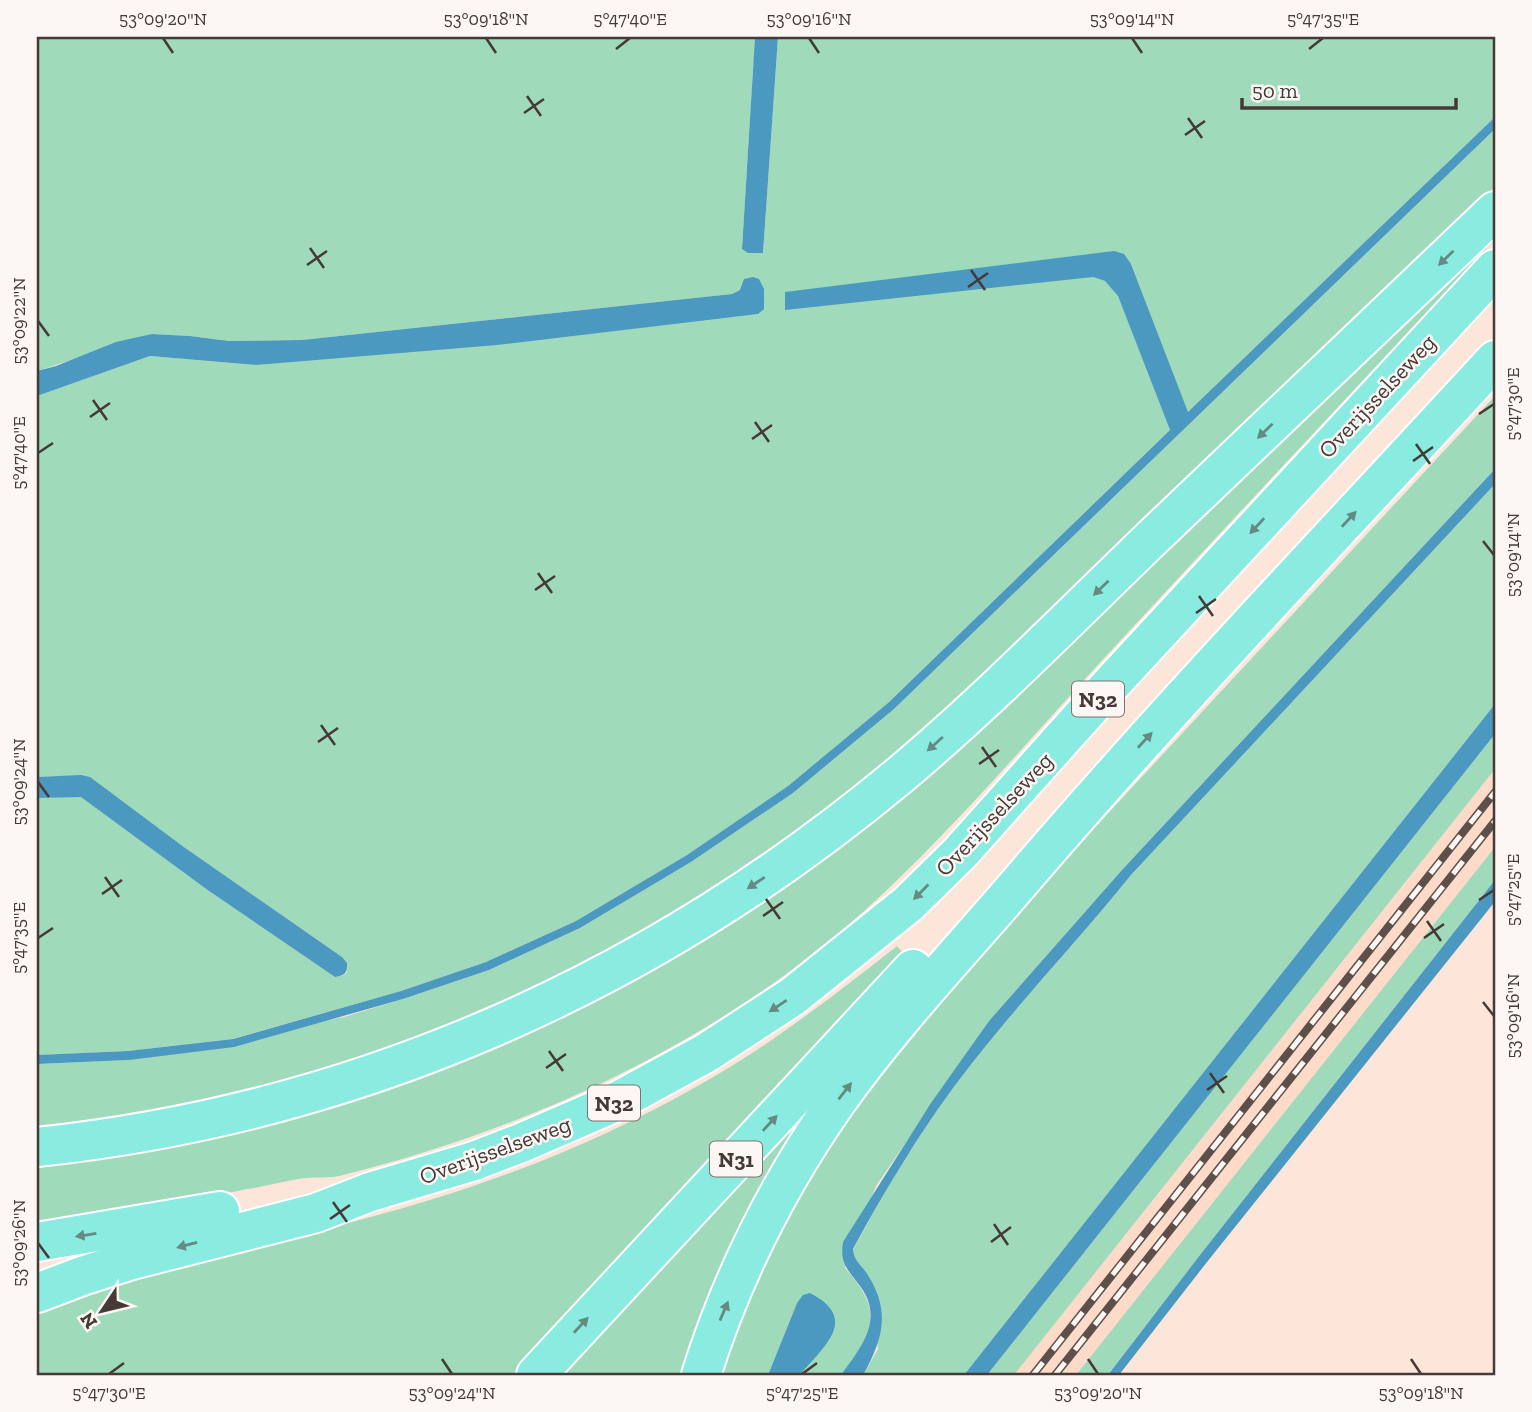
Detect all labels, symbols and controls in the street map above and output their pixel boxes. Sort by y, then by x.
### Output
text: 53°09'20"N [119,8,207,30]
text: 53°09'18"N [443,8,529,30]
text: 5°47'40"E [593,8,667,30]
text: 53°09'16"N [767,8,851,30]
text: 53°09'14"N [1090,8,1174,30]
text: 5°47'35"E [1287,8,1359,30]
scale bar [1242,66,1455,110]
text: 50 m [1252,78,1298,103]
one-way arrow [1438,250,1455,266]
text: 53°09'22"N [8,277,30,365]
street label: Overijsselseweg [1312,328,1442,464]
text: 5°47'30"E [1502,367,1524,441]
text: 5°47'40"E [8,416,30,490]
one-way arrow [1257,422,1274,439]
one-way arrow [1340,511,1356,528]
text: 53°09'14"N [1502,513,1524,597]
one-way arrow [1249,517,1265,535]
one-way arrow [1093,579,1110,595]
road number: N32 [1072,682,1124,716]
one-way arrow [1137,731,1153,749]
one-way arrow [926,736,944,752]
text: 53°09'24"N [8,738,30,826]
street label: Overijsselseweg [929,746,1059,882]
text: 5°47'25"E [1502,854,1524,926]
one-way arrow [746,877,766,890]
one-way arrow [913,883,929,900]
text: 5°47'35"E [8,902,30,974]
text: 53°09'16"N [1502,974,1524,1058]
one-way arrow [769,999,788,1012]
one-way arrow [837,1082,851,1100]
road number: N32 [588,1086,640,1120]
street label: Overijsselseweg [415,1109,575,1190]
one-way arrow [762,1115,778,1132]
road number: N31 [710,1142,762,1176]
text: 53°09'26"N [8,1199,30,1287]
one-way arrow [75,1230,97,1241]
one-way arrow [176,1240,198,1251]
north arrow [66,1276,136,1346]
one-way arrow [718,1300,729,1321]
text: N [75,1308,102,1333]
one-way arrow [573,1317,589,1334]
text: 5°47'30"E [72,1382,146,1404]
text: 53°09'24"N [408,1382,496,1404]
text: 5°47'25"E [766,1382,838,1404]
text: 53°09'20"N [1054,1382,1142,1404]
text: 53°09'18"N [1378,1382,1464,1404]

